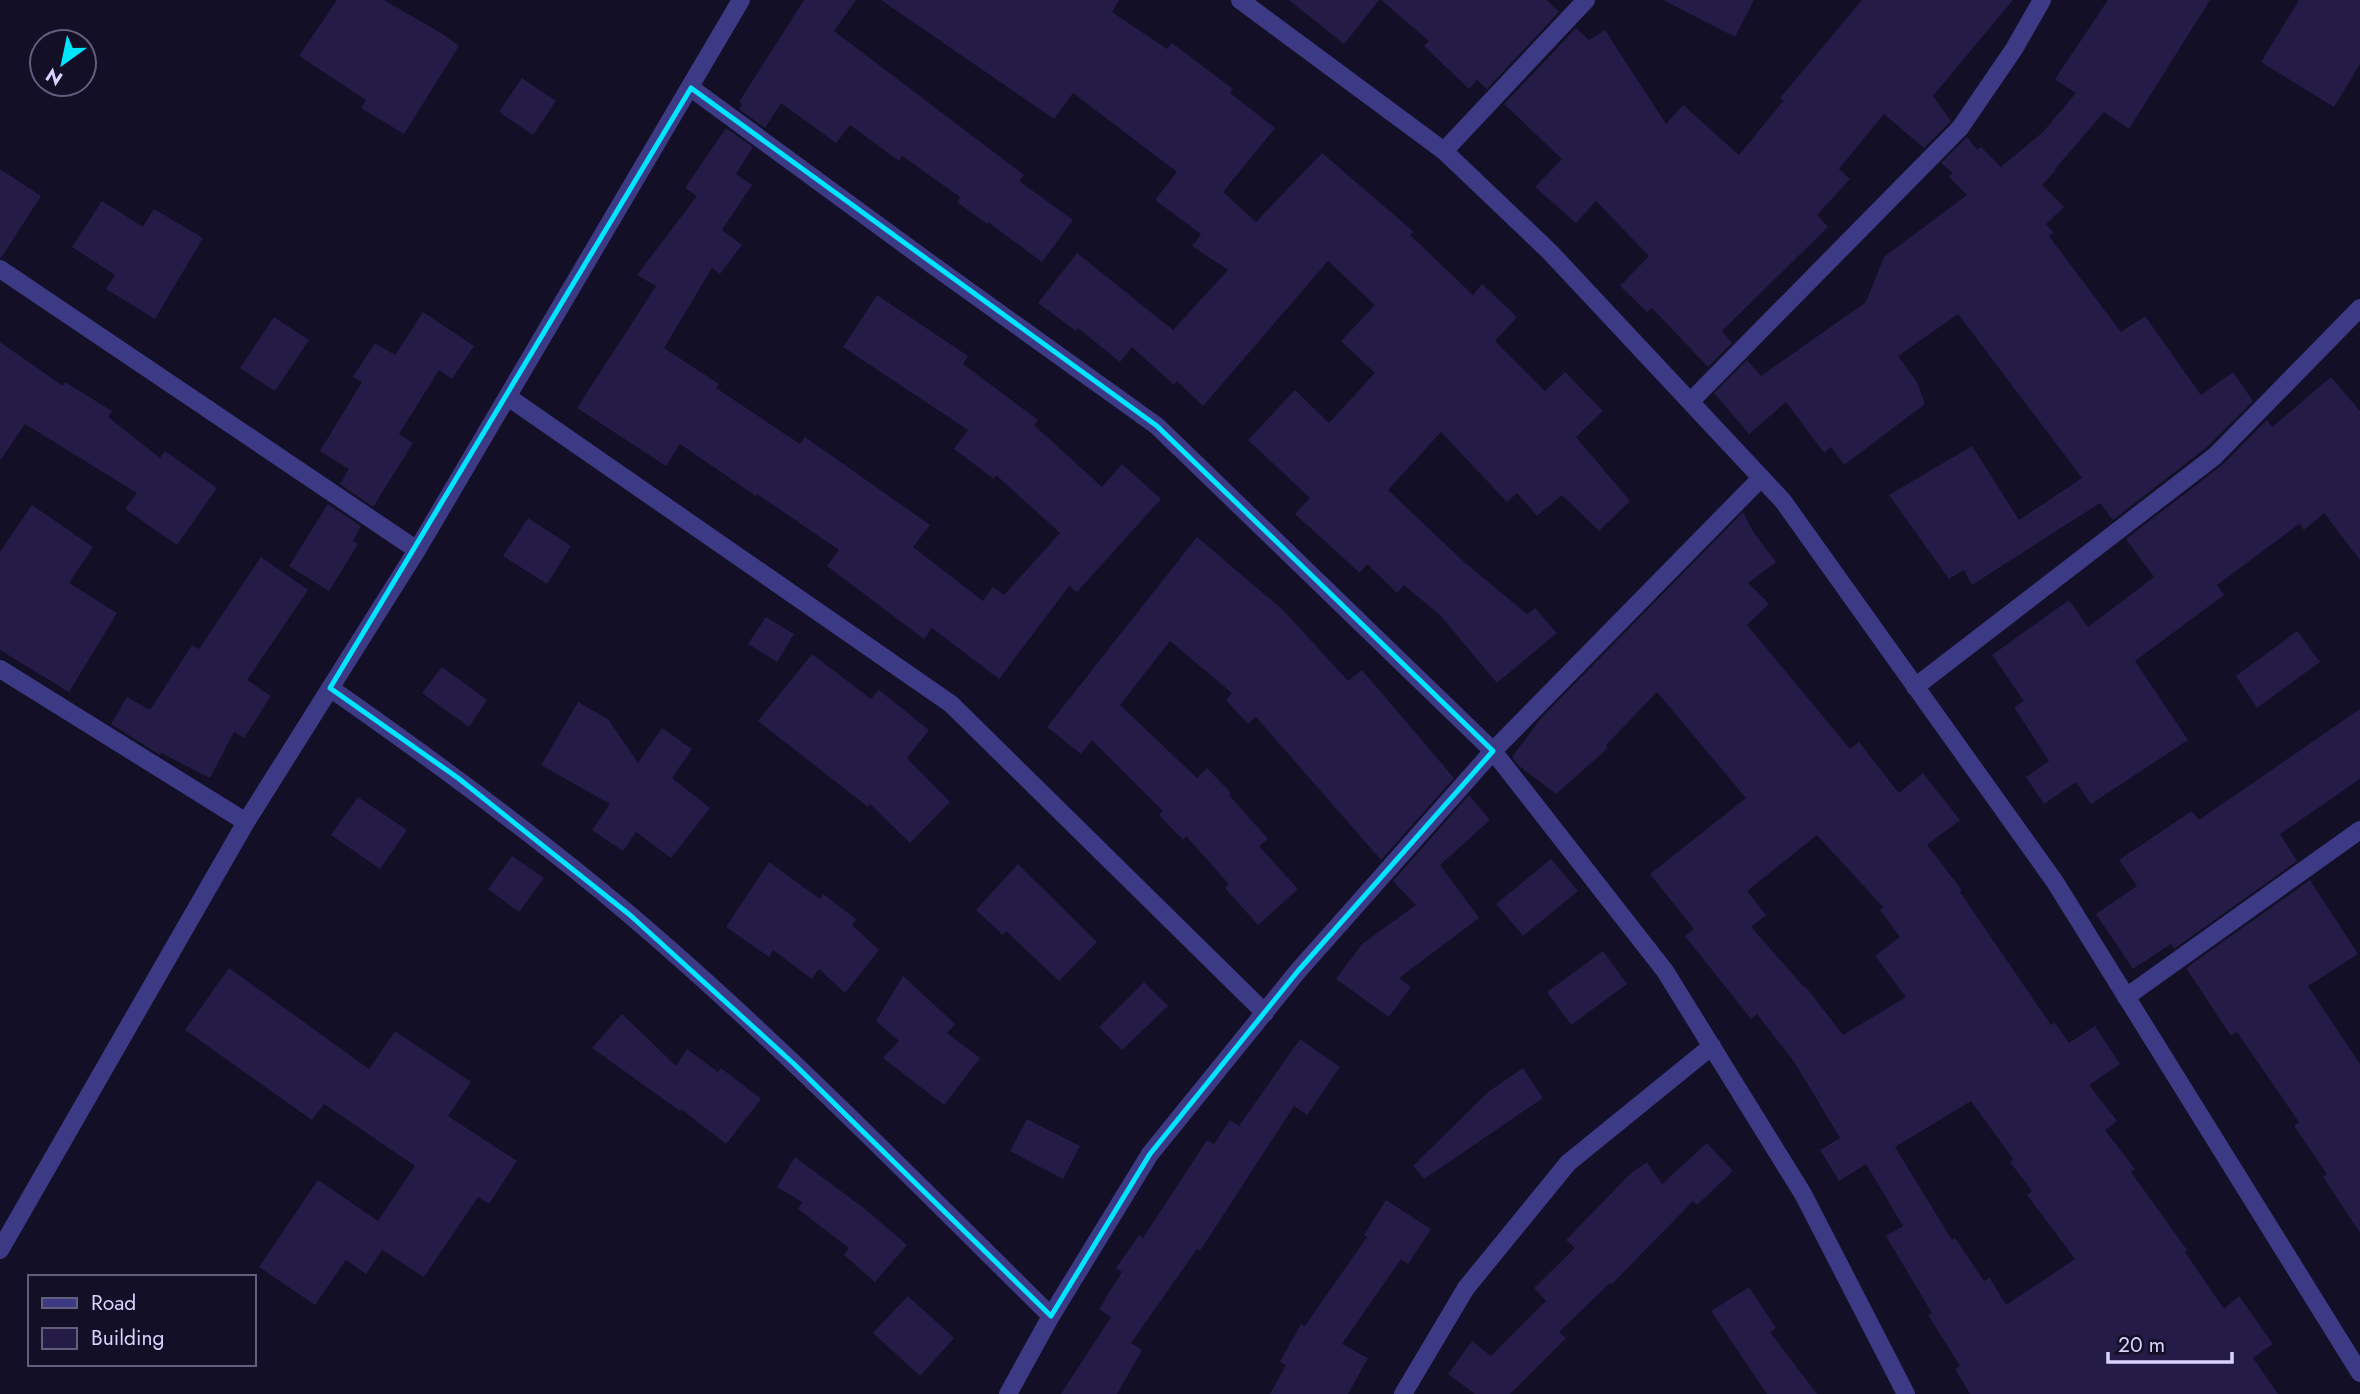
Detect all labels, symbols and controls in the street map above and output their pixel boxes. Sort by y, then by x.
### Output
north arrow [28,28,98,98]
text: N [40,61,68,92]
legend [28,1275,256,1366]
text: Road [91,1288,136,1318]
scale bar [2108,1320,2232,1364]
text: Building [91,1323,164,1353]
text: 20 m [2118,1330,2165,1360]

